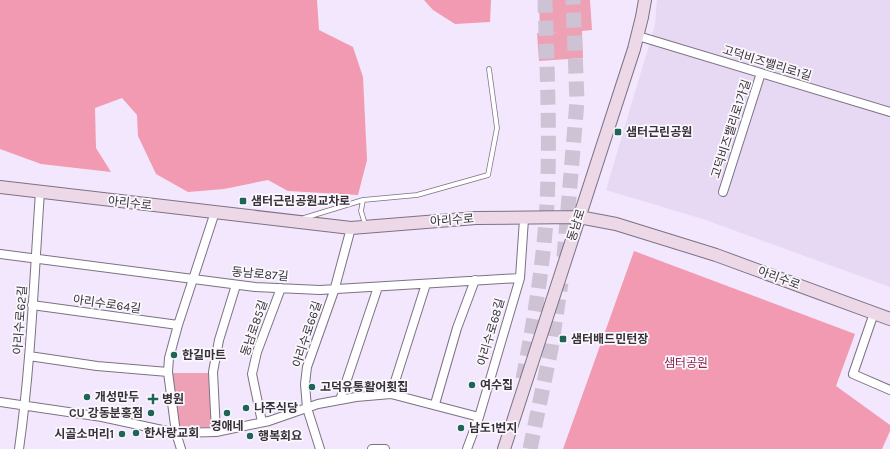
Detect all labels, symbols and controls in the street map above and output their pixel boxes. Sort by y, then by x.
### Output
street label: 고덕비즈밸리로1길 [721,43,813,83]
street label: 고덕비즈밸리로1가길 [708,78,754,180]
place label: 샘터근린공원 [626,125,692,139]
marker: 샘터근린공원 [613,127,623,137]
street label: 아리수로 [107,194,153,212]
place label: 샘터근린공원교차로 [251,194,350,208]
marker: 샘터근린공원교차로 [238,196,248,206]
street label: 동남로 [564,207,588,243]
street label: 아리수로 [429,211,475,229]
street label: 아리수로 [756,264,802,292]
street label: 동남로87길 [231,265,289,283]
street label: 아리수로62길 [11,285,29,355]
street label: 아리수로64길 [72,292,142,316]
street label: 아리수로68길 [475,297,507,367]
street label: 동남로85길 [238,298,270,358]
street label: 아리수로66길 [290,299,324,369]
place label: 샘터배드민턴장 [571,332,648,346]
marker: 샘터배드민턴장 [558,334,568,344]
place label: 한길마트 [182,348,226,362]
marker: 한길마트 [169,350,179,360]
park label: 샘터공원 [664,356,708,370]
place label: 여수집 [480,378,513,392]
place label: 고덕유통활어횟집 [320,380,408,394]
marker: 여수집 [467,380,477,390]
marker: 고덕유통활어횟집 [307,382,317,392]
place label: 개성만두 [95,390,139,404]
marker: 개성만두 [82,392,92,402]
place label: 병원 [162,392,184,406]
marker: 병원 [147,393,159,405]
place label: 나주식당 [254,401,298,415]
marker: 나주식당 [241,403,251,413]
place label: CU 강동분홍점 [69,406,143,420]
marker: CU 강동분홍점 [146,408,156,418]
marker: 경애네 [222,408,232,418]
place label: 경애네 [210,419,244,433]
place label: 남도1번지 [469,421,517,435]
marker: 남도1번지 [456,423,466,433]
place label: 한사랑교회 [144,426,199,440]
place label: 시골소머리1 [55,427,114,441]
marker: 한사랑교회 [131,428,141,438]
marker: 시골소머리1 [117,429,127,439]
place label: 행복회요 [258,429,302,443]
marker: 행복회요 [245,431,255,441]

